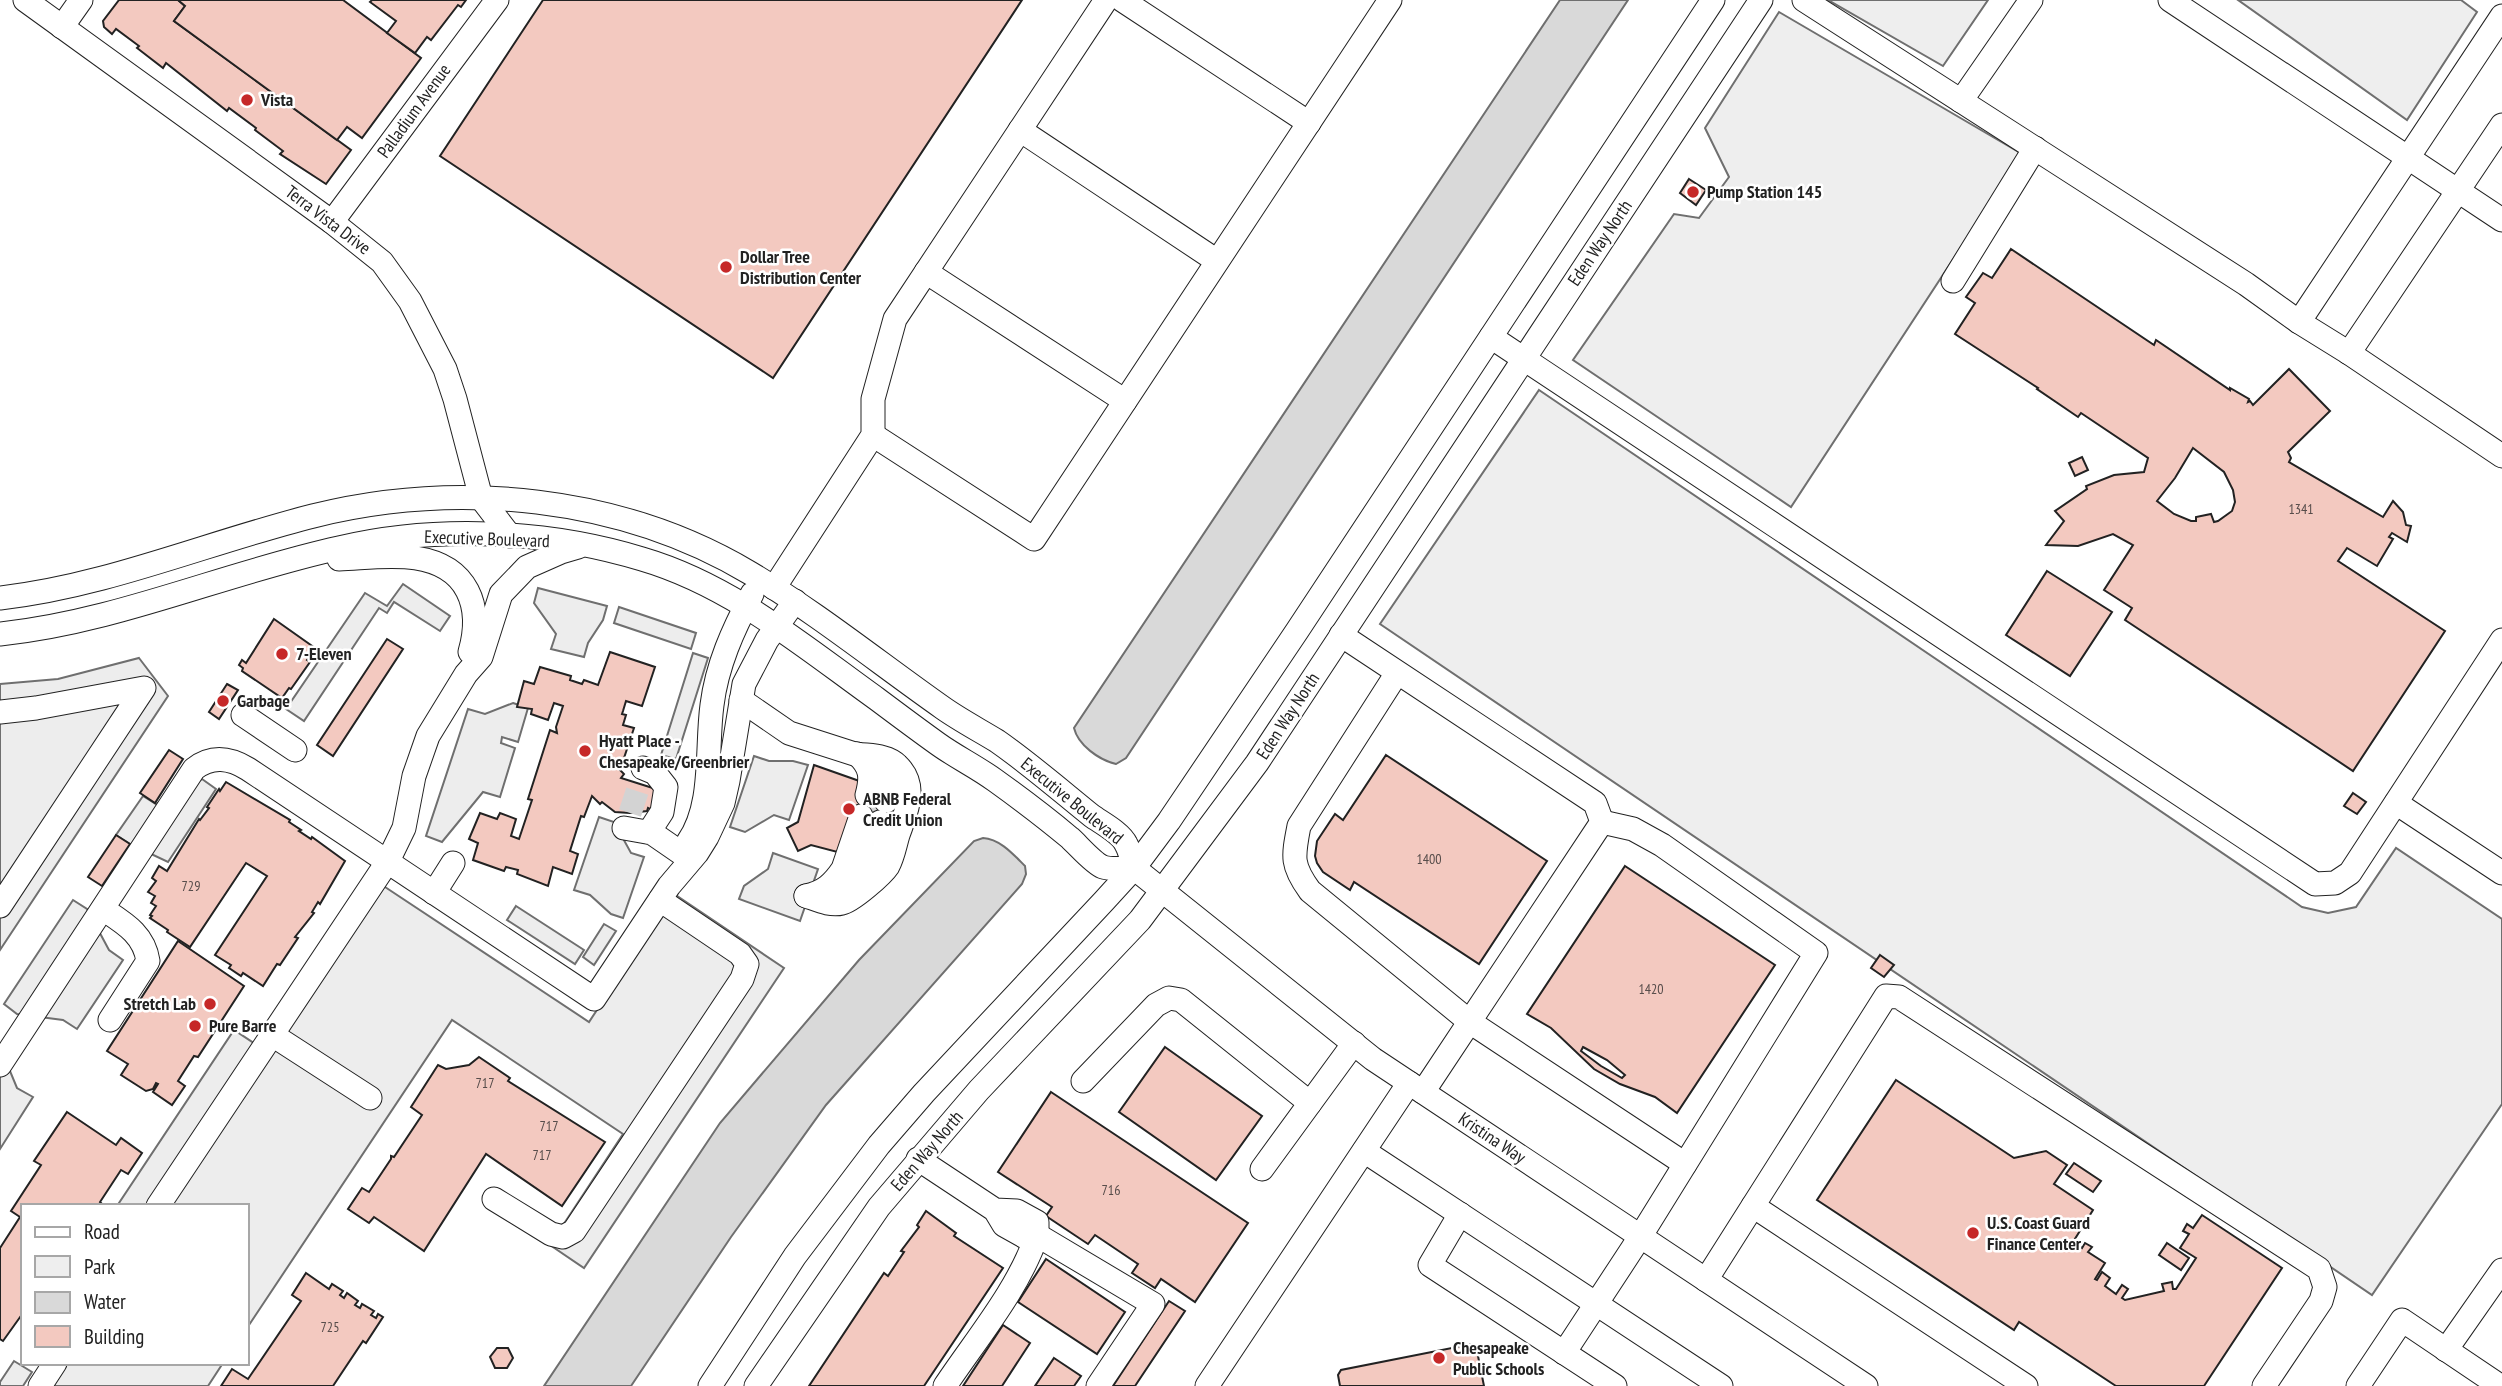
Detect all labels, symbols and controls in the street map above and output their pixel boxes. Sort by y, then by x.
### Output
street label: Palladium Avenue [372,59,455,162]
place label: Vista [260,88,293,111]
marker: Vista [239,92,255,108]
street label: Terra Vista Drive [281,180,376,259]
place label: Pump Station 145 [1707,180,1822,203]
marker: Pump Station 145 [1685,184,1701,200]
street label: Eden Way North [1562,195,1637,290]
place label: Dollar Tree Distribution Center [740,245,862,289]
marker: Dollar Tree Distribution Center [718,259,734,275]
house number: 1341 [2288,500,2314,518]
street label: Executive Boulevard [424,525,550,552]
place label: 7-Eleven [296,642,352,665]
marker: 7-Eleven [274,646,290,662]
street label: Eden Way North [1251,668,1324,763]
place label: Garbage [237,689,290,712]
marker: Garbage [215,693,231,709]
place label: Hyatt Place - Chesapeake/Greenbrier [599,729,750,773]
marker: Hyatt Place - Chesapeake/Greenbrier [577,743,593,759]
street label: Executive Boulevard [1016,752,1128,849]
place label: ABNB Federal Credit Union [862,787,952,831]
marker: ABNB Federal Credit Union [841,801,857,817]
house number: 1400 [1416,850,1442,868]
house number: 729 [182,877,200,895]
house number: 1420 [1638,980,1664,998]
place label: Stretch Lab [124,992,196,1015]
marker: Stretch Lab [202,996,218,1012]
place label: Pure Barre [209,1014,277,1037]
marker: Pure Barre [187,1018,203,1034]
house number: 717 [476,1074,494,1092]
street label: Eden Way North [886,1106,968,1196]
street label: Kristina Way [1454,1107,1531,1169]
house number: 717 [540,1117,558,1135]
house number: 717 [533,1146,551,1164]
house number: 716 [1102,1181,1120,1199]
legend [21,1204,248,1365]
place label: U.S. Coast Guard Finance Center [1987,1211,2090,1255]
text: Road [84,1218,120,1245]
marker: U.S. Coast Guard Finance Center [1965,1225,1981,1241]
text: Park [84,1253,115,1280]
text: Water [84,1288,126,1315]
house number: 725 [321,1318,339,1336]
text: Building [84,1323,144,1350]
place label: Chesapeake Public Schools [1453,1336,1544,1380]
marker: Chesapeake Public Schools [1431,1350,1447,1366]

